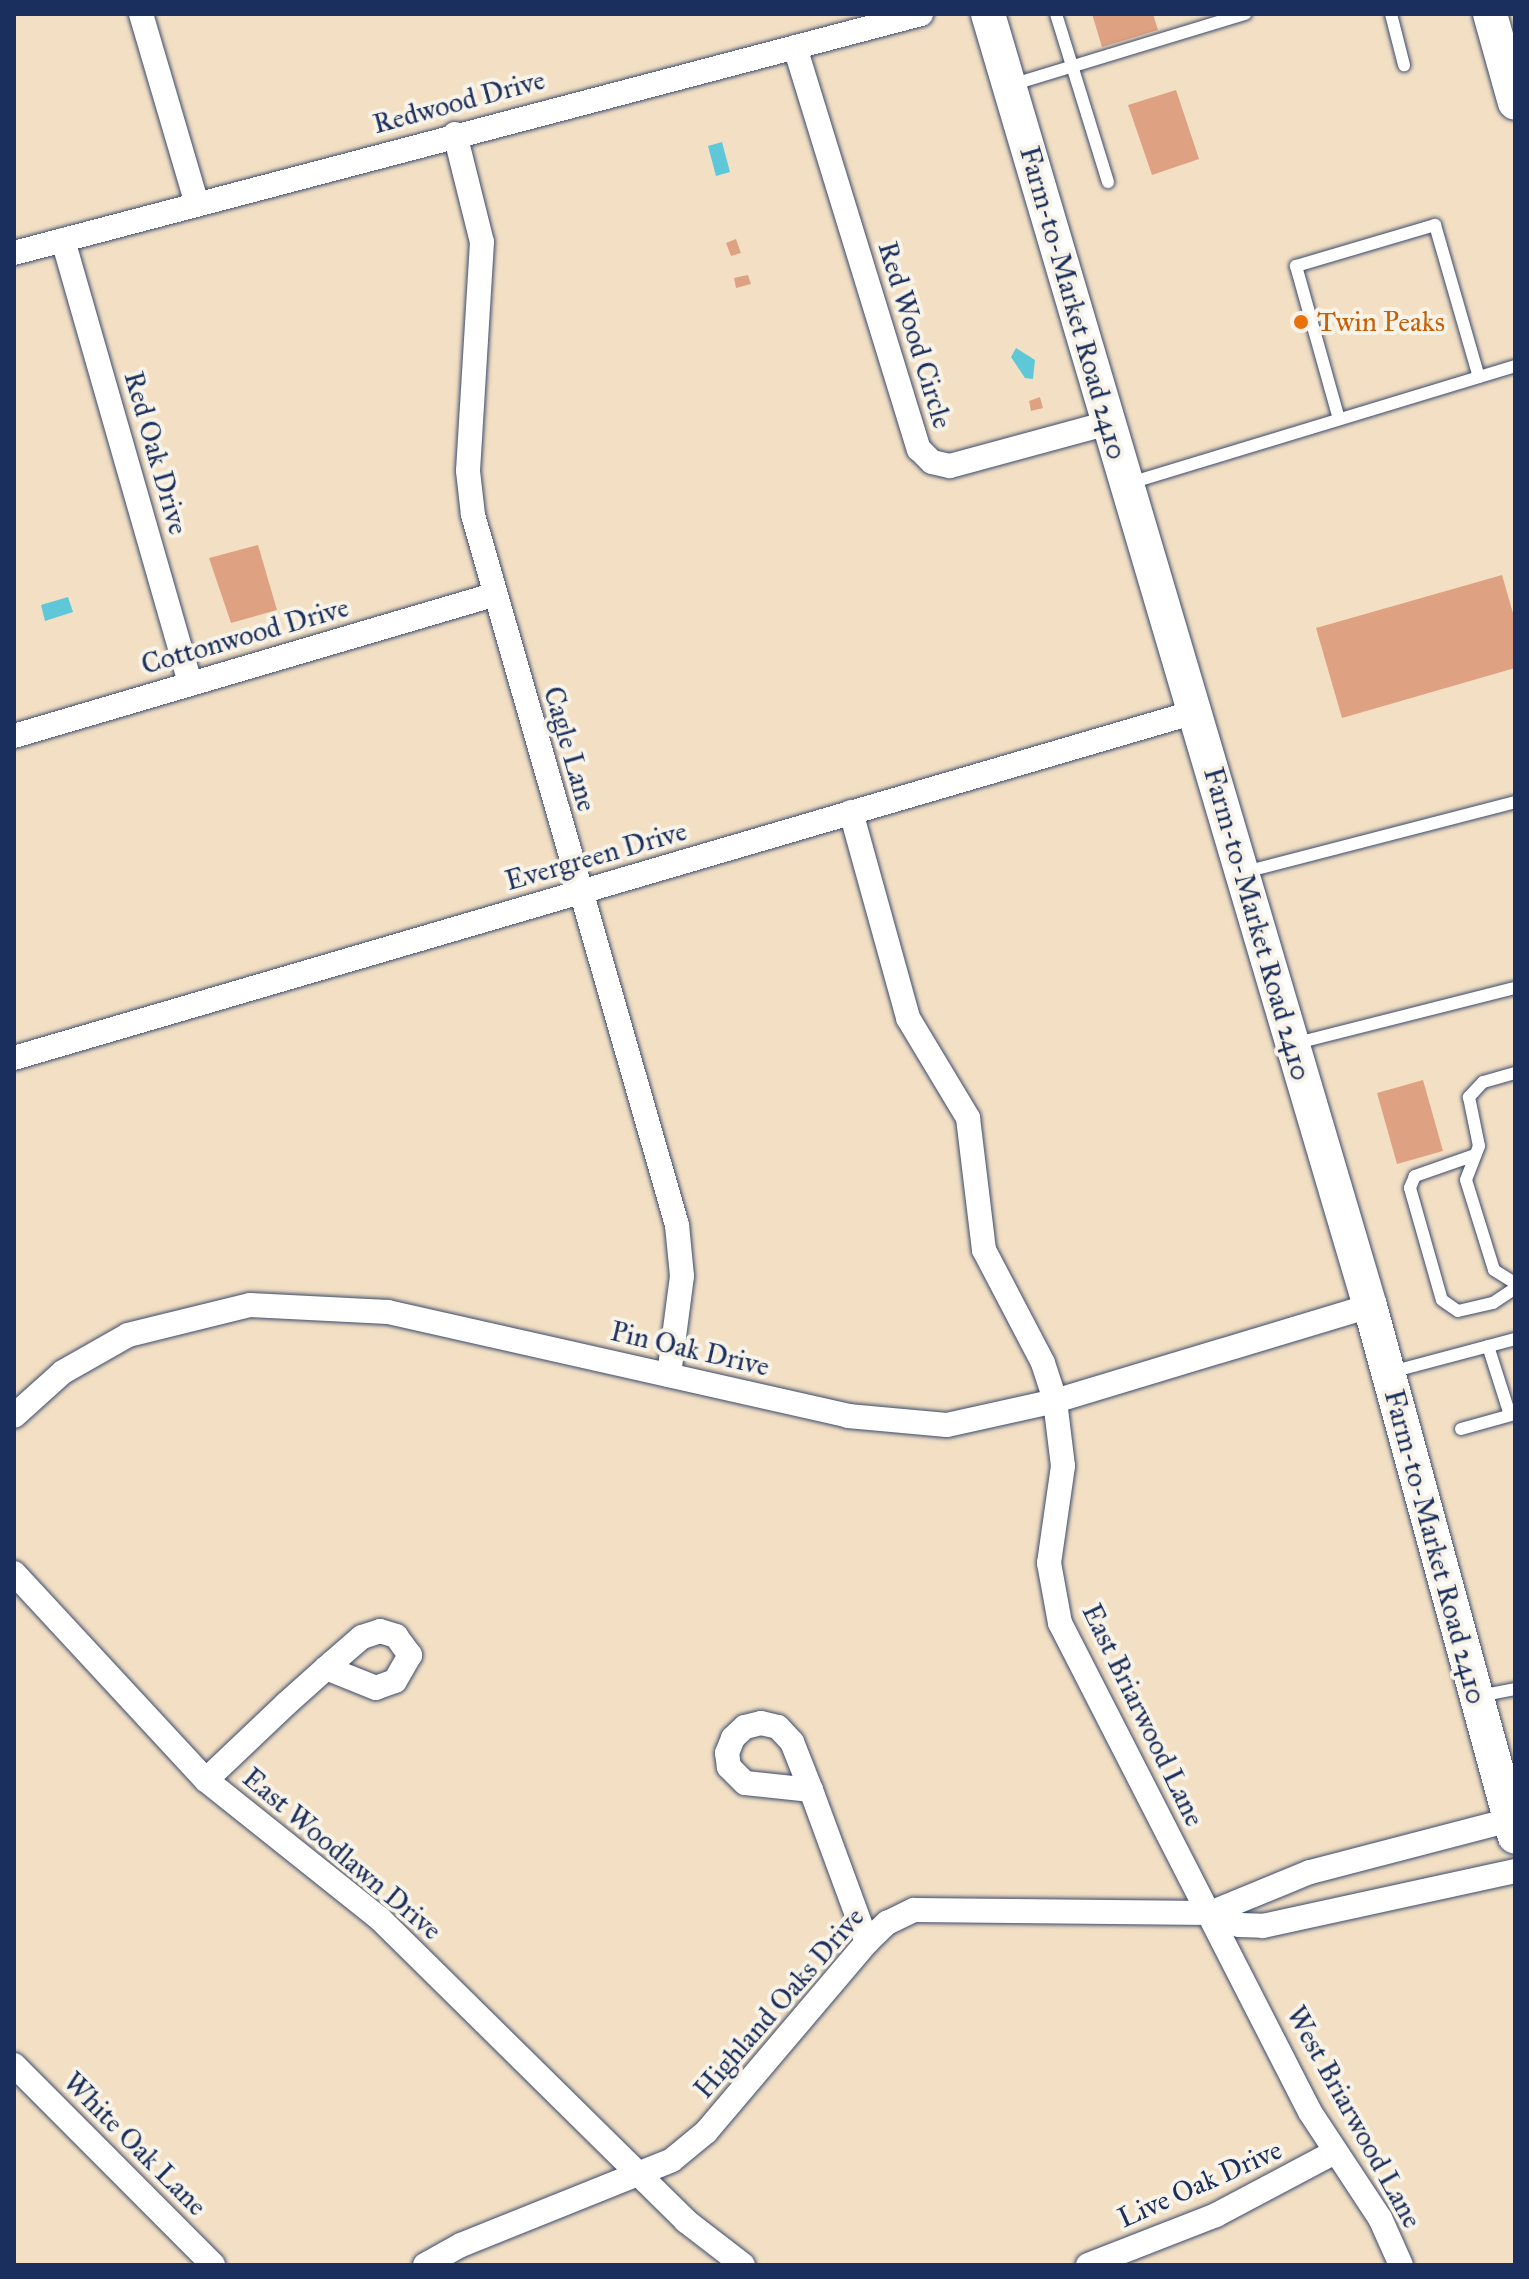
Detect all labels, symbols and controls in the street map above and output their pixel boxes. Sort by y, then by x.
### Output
street label: Redwood Drive [369,63,549,141]
street label: Farm-to-Market Road 2410 [1012,142,1134,464]
street label: Red Wood Circle [871,238,959,432]
place label: Twin Peaks [1317,305,1445,339]
marker: Twin Peaks [1292,313,1310,331]
street label: Red Oak Drive [117,368,195,538]
street label: Cottonwood Drive [137,590,353,682]
street label: Cagle Lane [536,683,604,815]
street label: Farm-to-Market Road 2410 [1196,763,1318,1085]
street label: Evergreen Drive [501,814,691,898]
street label: Pin Oak Drive [607,1314,773,1384]
street label: Farm-to-Market Road 2410 [1377,1386,1493,1708]
street label: East Briarwood Lane [1075,1598,1211,1832]
street label: East Woodlawn Drive [236,1761,448,1947]
street label: Highland Oaks Drive [687,1901,871,2105]
street label: West Briarwood Lane [1279,2000,1429,2234]
street label: White Oak Lane [56,2065,214,2223]
street label: Live Oak Drive [1113,2133,1287,2235]

